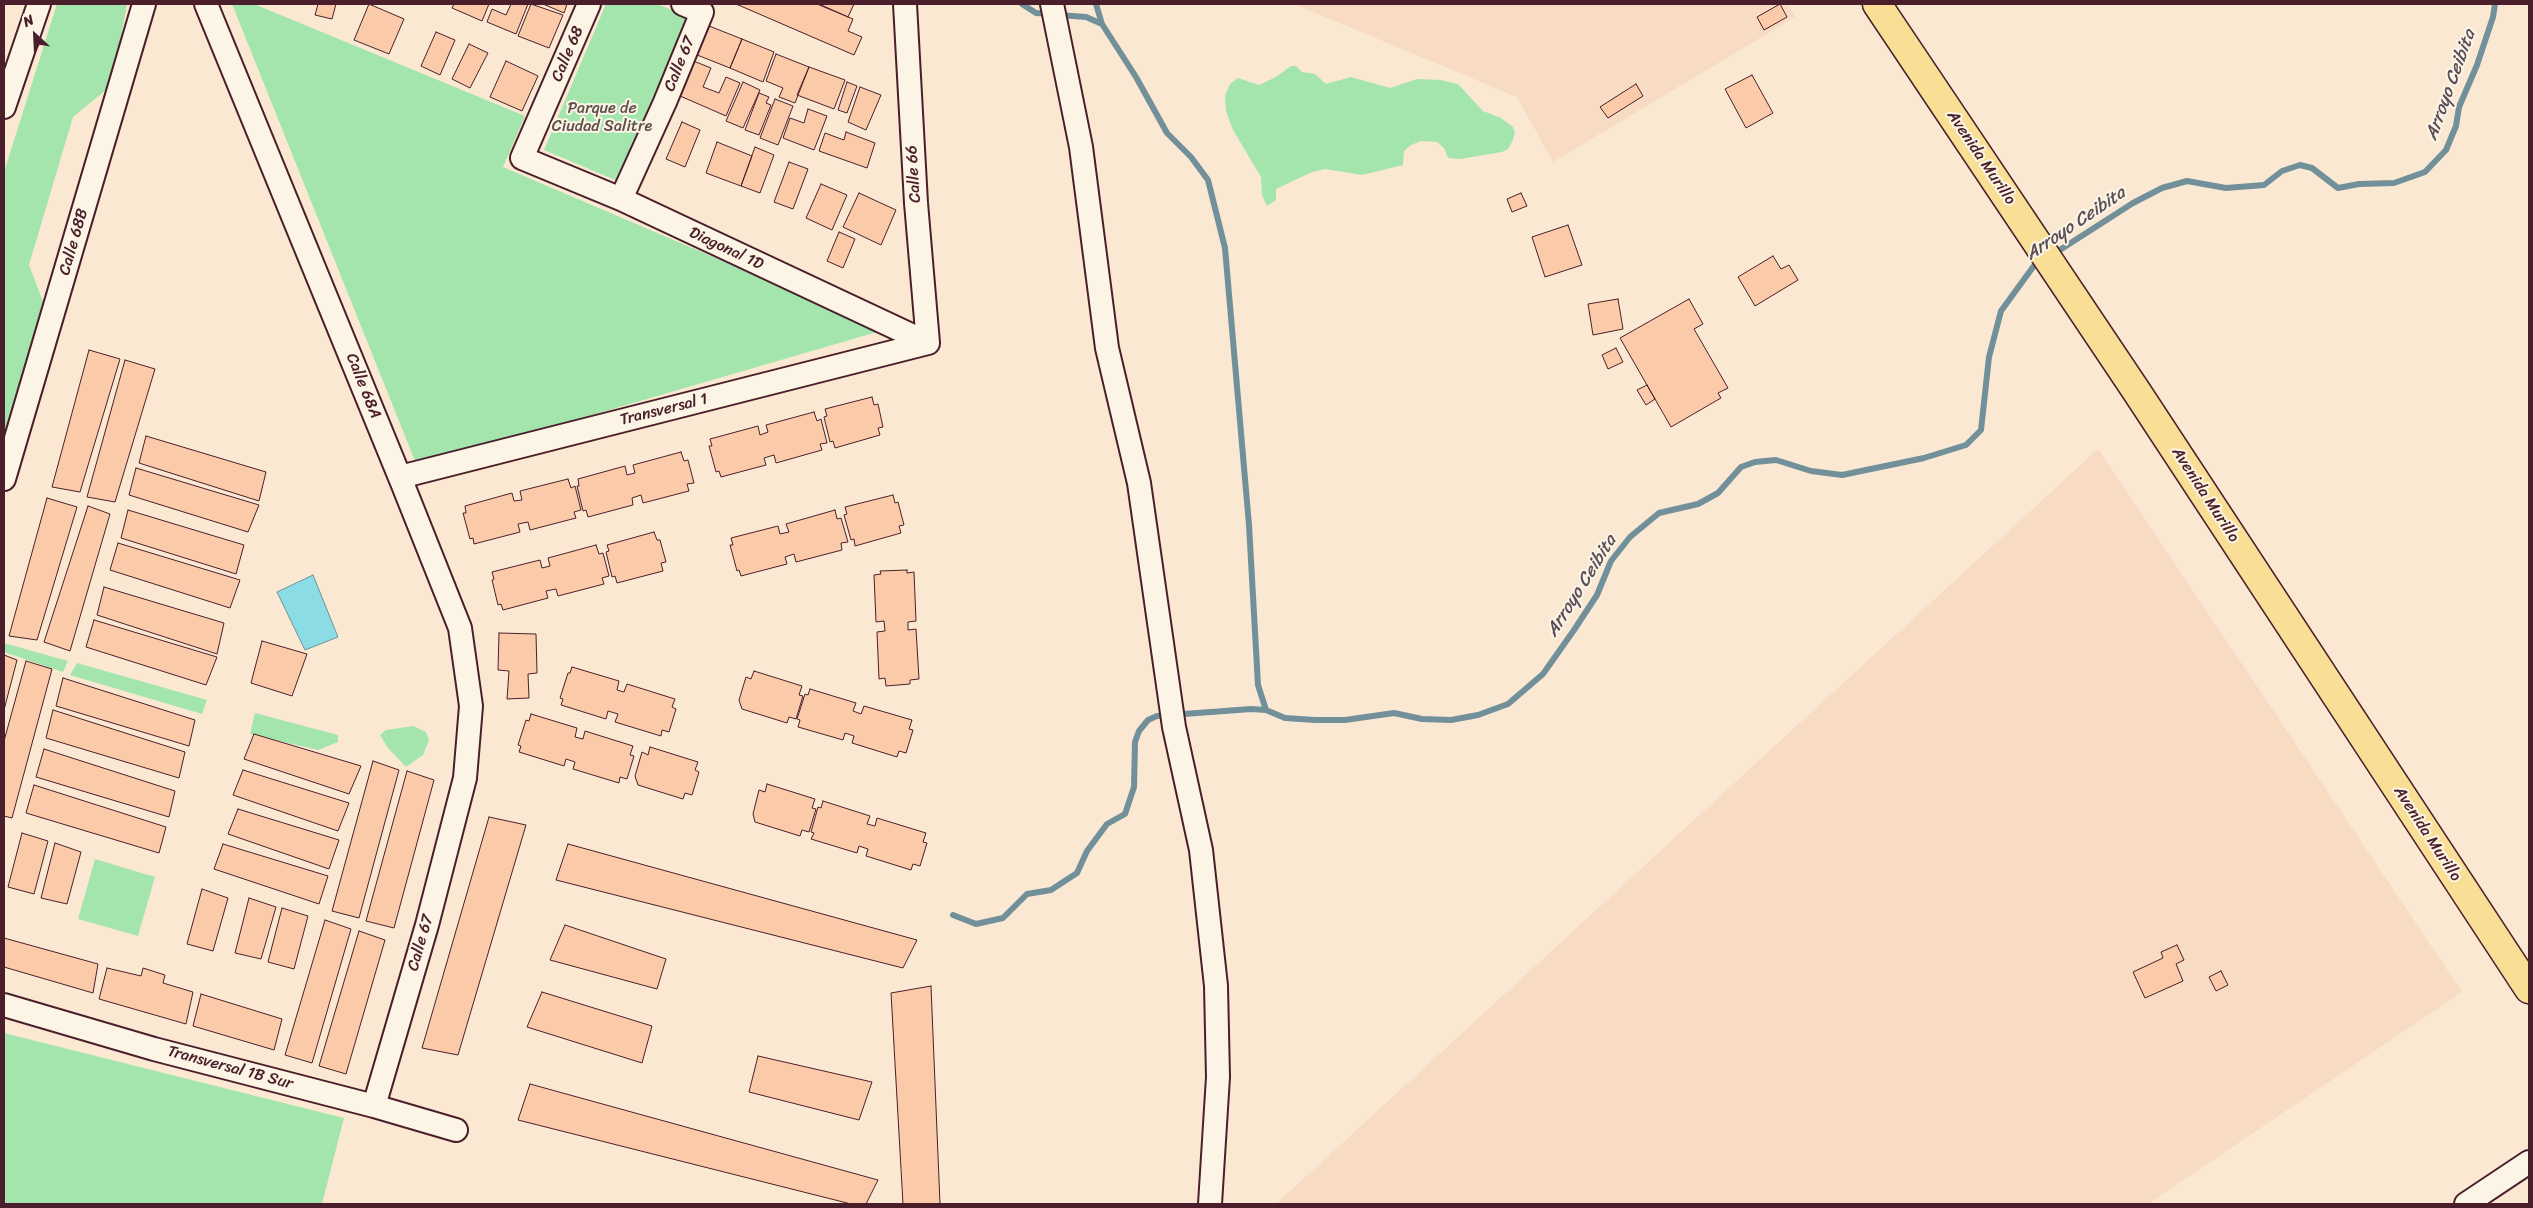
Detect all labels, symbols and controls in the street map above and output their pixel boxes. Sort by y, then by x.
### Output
text: N [19,8,38,34]
north arrow [10,10,60,60]
street label: Calle 68 [548,23,588,85]
water label: Arroyo Ceibita [2421,27,2481,143]
street label: Calle 67 [660,34,700,94]
park label: Parque de Ciudad Salitre [552,99,652,137]
street label: Avenida Murillo [1942,107,2020,209]
street label: Calle 66 [902,145,926,203]
water label: Arroyo Ceibita [2022,183,2130,265]
street label: Calle 68B [55,207,93,277]
street label: Diagonal 1D [686,223,766,275]
street label: Calle 68A [341,351,385,421]
street label: Transversal 1 [618,390,710,430]
street label: Avenida Murillo [2167,444,2243,546]
water label: Arroyo Ceibita [1542,531,1622,641]
street label: Avenida Murillo [2389,783,2465,885]
street label: Calle 67 [404,913,438,973]
street label: Transversal 1B Sur [165,1042,295,1094]

